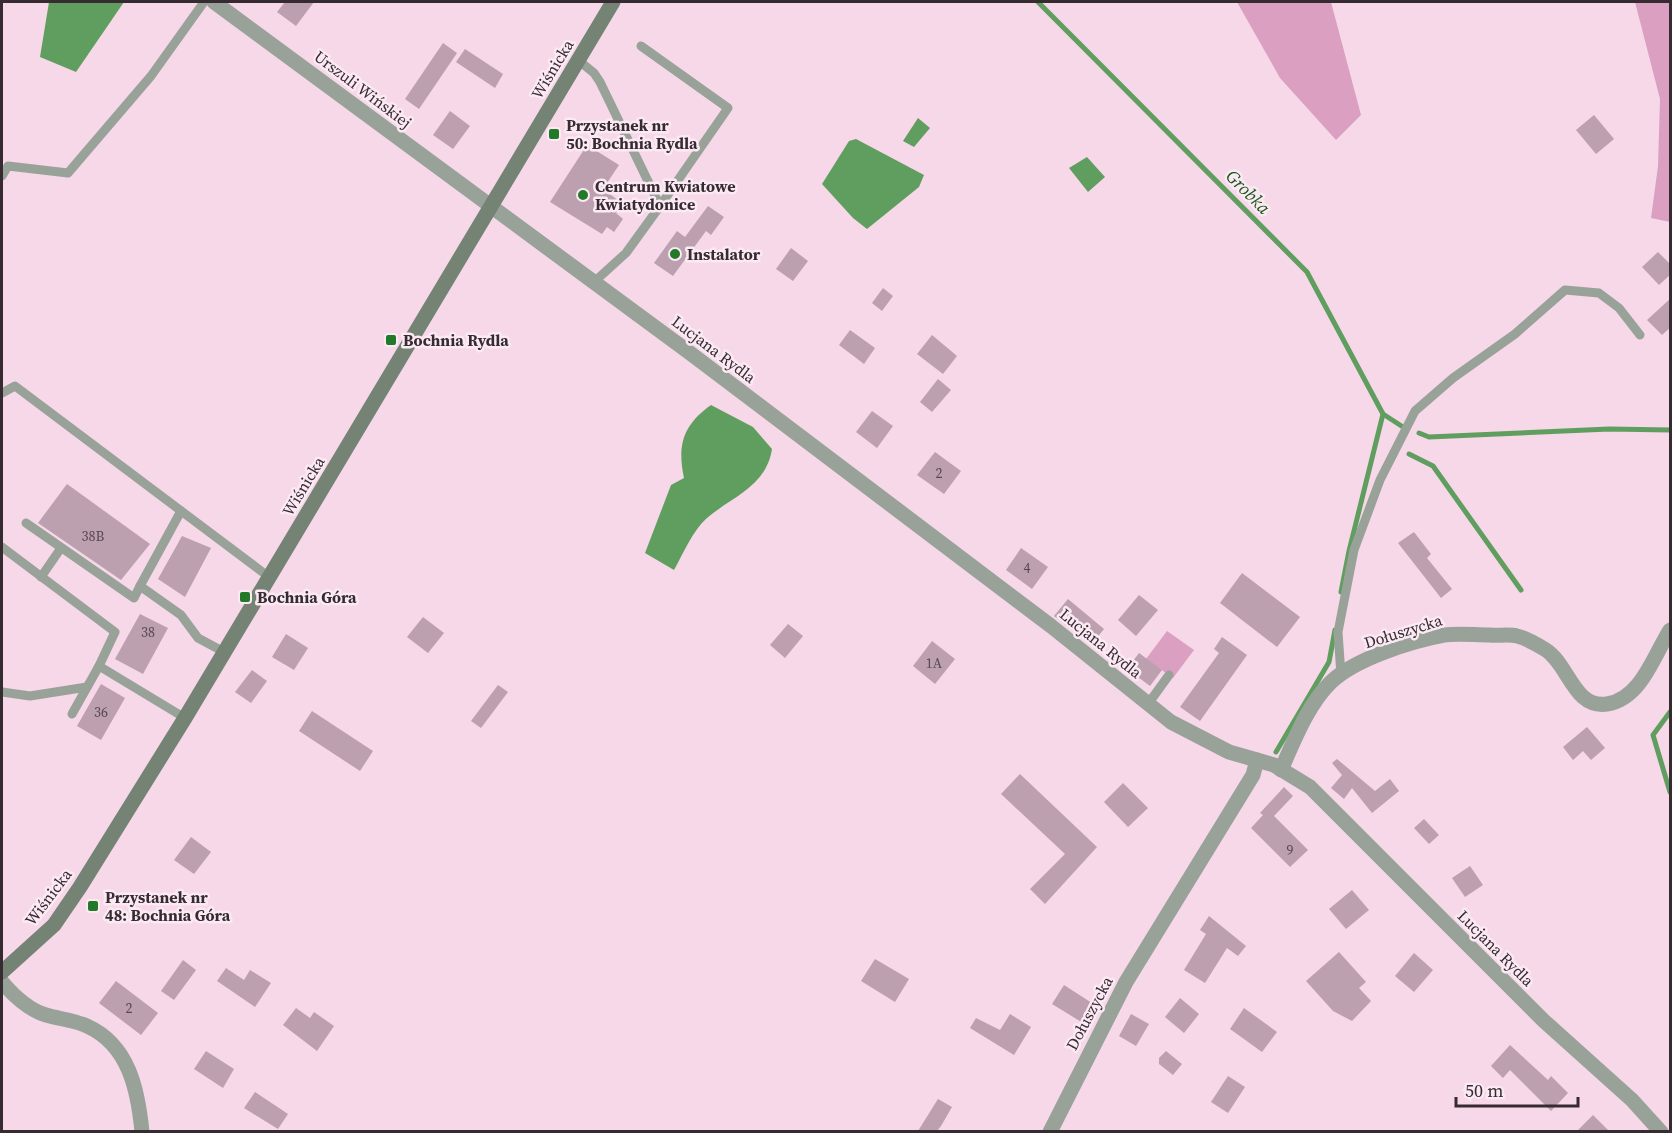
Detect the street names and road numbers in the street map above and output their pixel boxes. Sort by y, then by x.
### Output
street label: Wiśnicka [526,34,579,103]
street label: Urszuli Wińskiej [310,45,416,133]
street label: Lucjana Rydla [667,310,761,388]
street label: Wiśnicka [277,451,330,520]
street label: Lucjana Rydla [1055,603,1147,684]
street label: Dołuszycka [1361,608,1446,653]
street label: Wiśnicka [19,863,77,930]
street label: Lucjana Rydla [1453,905,1540,992]
street label: Dołuszycka [1060,972,1118,1054]

